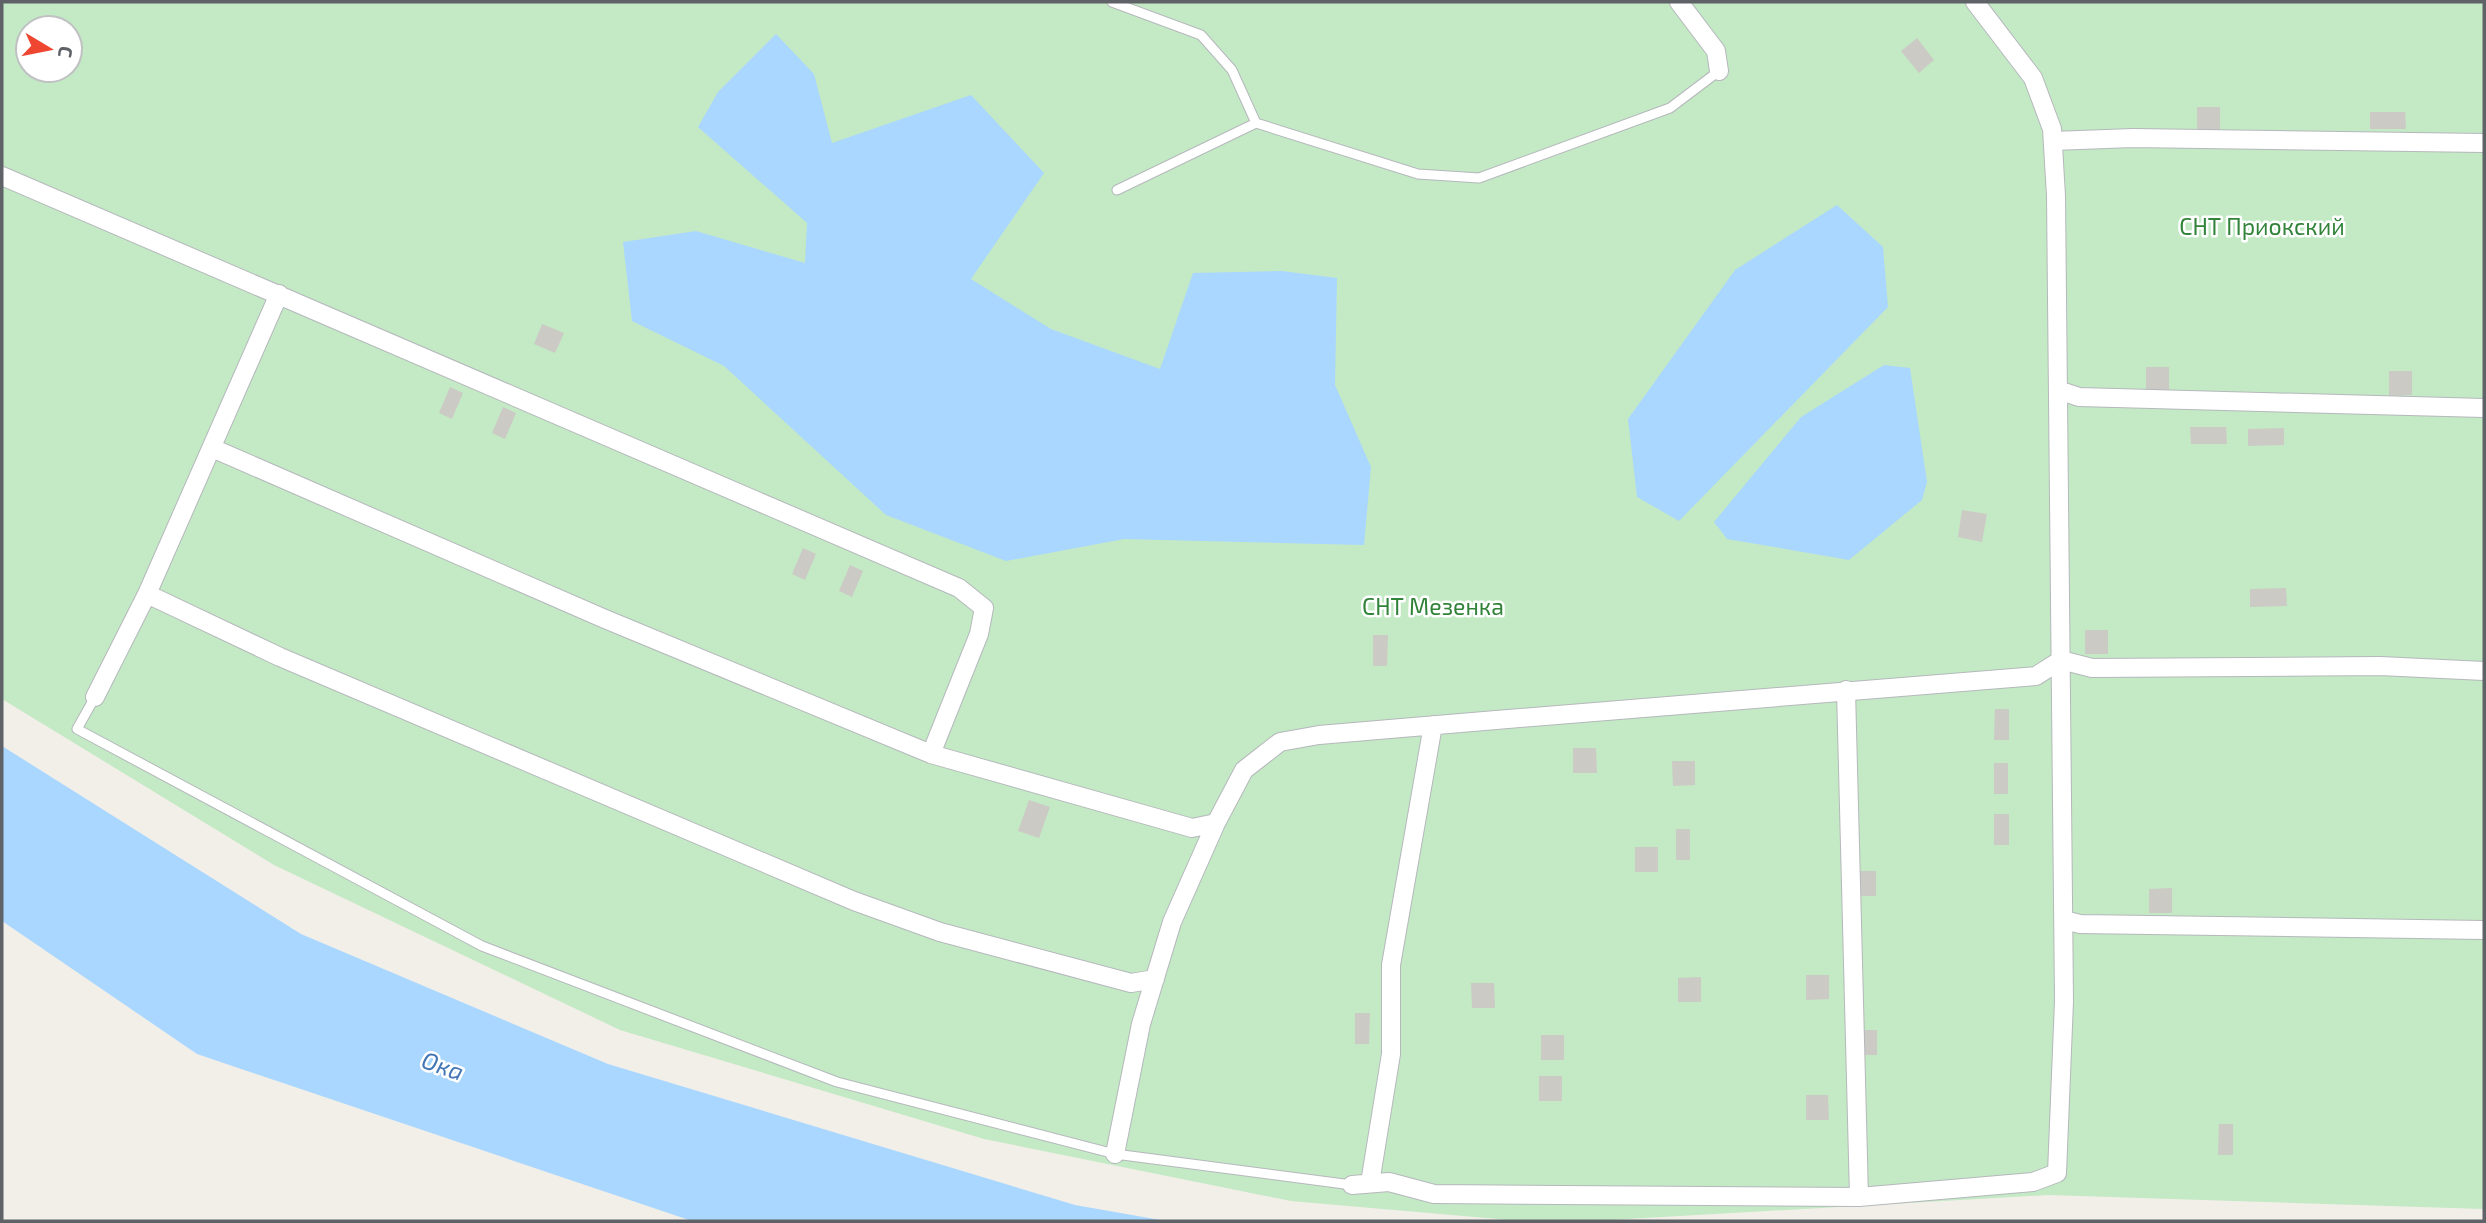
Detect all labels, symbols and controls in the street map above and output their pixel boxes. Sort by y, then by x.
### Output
north arrow [14,14,84,84]
text: С [54,45,79,60]
park label: СНТ Приокский [2179,212,2345,240]
park label: СНТ Мезенка [1362,592,1504,620]
water label: Ока [418,1044,468,1086]

